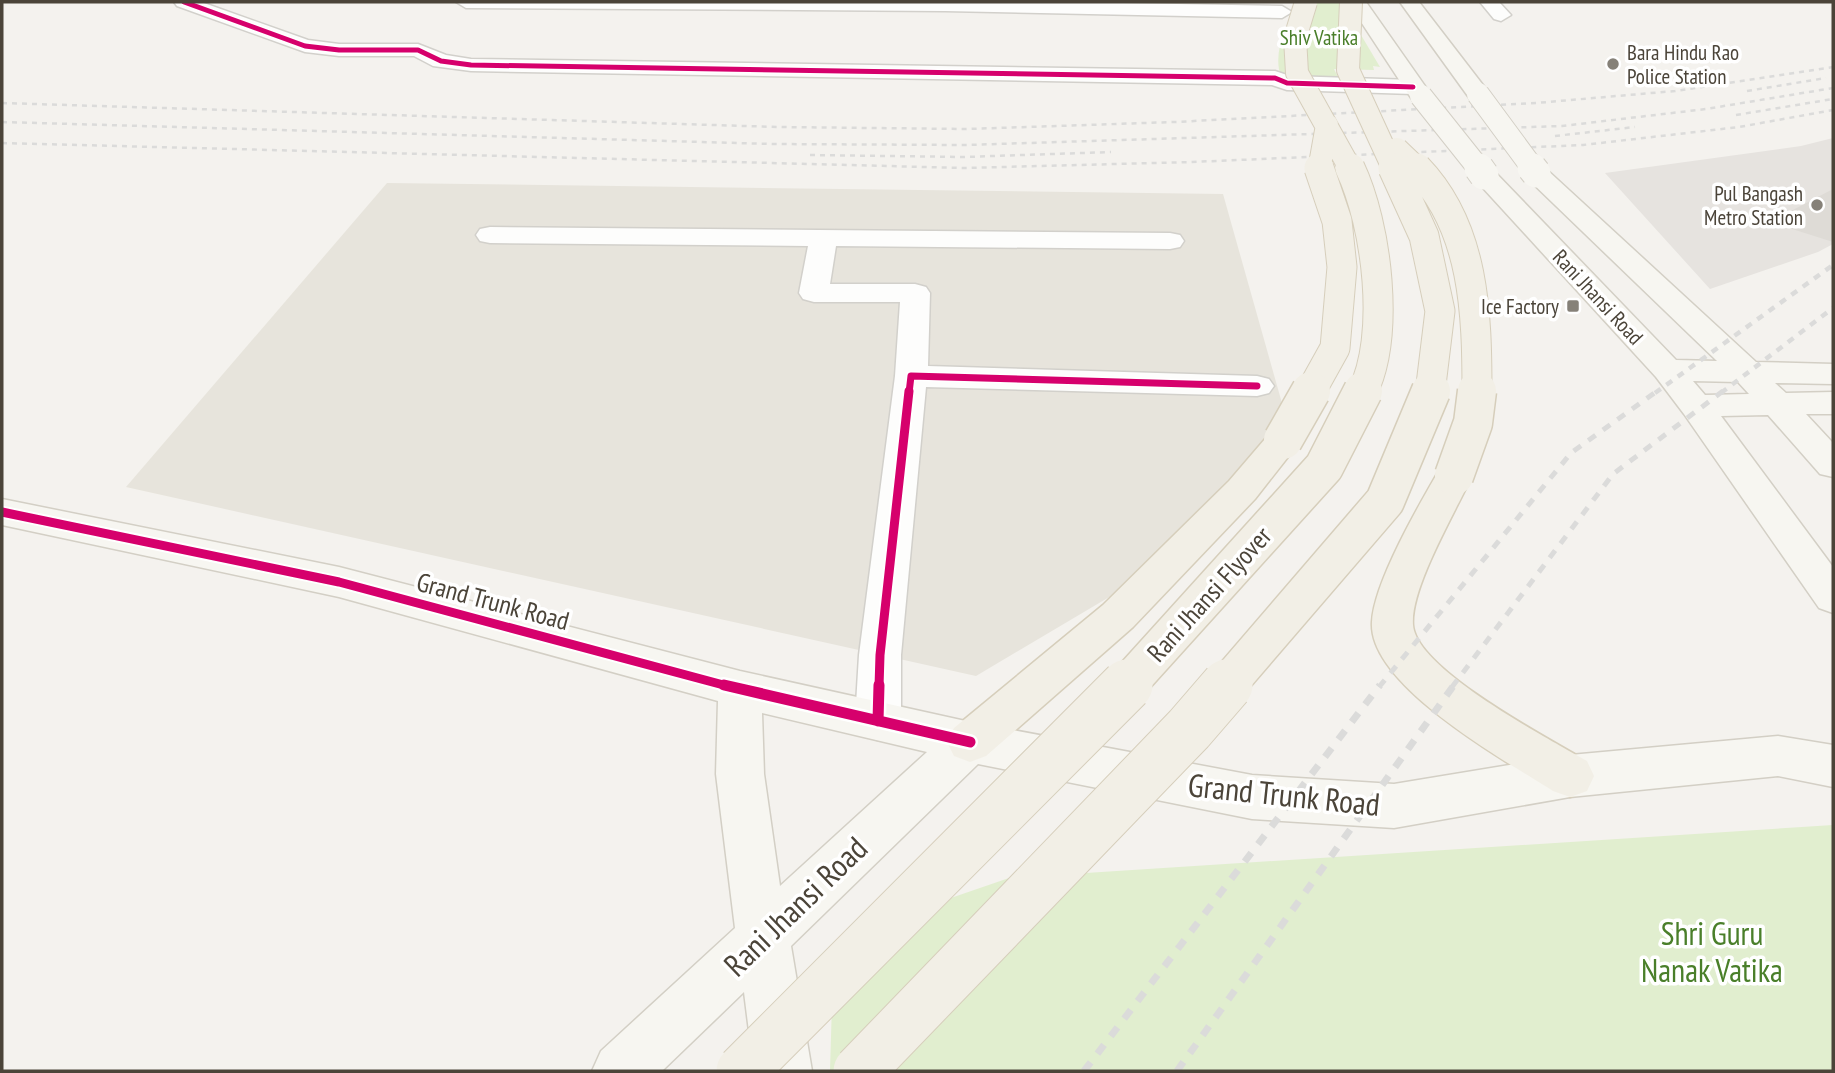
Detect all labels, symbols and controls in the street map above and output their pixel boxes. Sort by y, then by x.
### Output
park label: Shiv Vatika [1280,24,1358,51]
place label: Bara Hindu Rao Police Station [1627,39,1739,90]
marker: Bara Hindu Rao Police Station [1605,56,1621,72]
place label: Pul Bangash Metro Station [1704,180,1803,231]
marker: Pul Bangash Metro Station [1809,197,1825,213]
street label: Rani Jhansi Road [1547,244,1649,350]
place label: Ice Factory [1481,293,1559,320]
marker: Ice Factory [1565,298,1581,314]
street label: Rani Jhansi Flyover [1140,520,1278,668]
street label: Grand Trunk Road [413,565,573,637]
street label: Grand Trunk Road [1186,763,1382,825]
street label: Rani Jhansi Road [714,827,876,985]
park label: Shri Guru Nanak Vatika [1641,912,1783,991]

